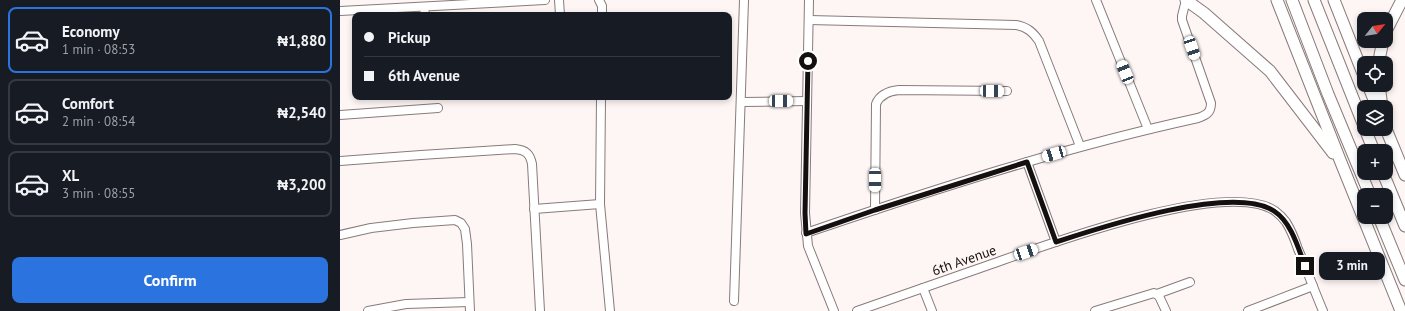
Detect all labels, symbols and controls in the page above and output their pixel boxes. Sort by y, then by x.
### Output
north arrow [1357,12,1393,48]
map controls [1357,12,1393,224]
icon: car [14,22,50,58]
text: Economy [62,22,120,41]
text: Pickup [388,28,431,47]
text: ₦1,880 [277,31,326,50]
car [1182,35,1202,61]
text: 1 min · 08:53 [62,41,135,58]
route start [799,52,817,70]
button: locate [1357,56,1393,92]
car [1115,59,1135,85]
text: 6th Avenue [388,66,460,85]
car [980,85,1004,97]
icon: car [14,94,50,130]
text: Comfort [62,94,114,113]
car [769,95,793,107]
button: layers [1357,100,1393,136]
text: ₦2,540 [277,103,326,122]
text: 2 min · 08:54 [62,113,135,130]
button: + [1357,144,1393,180]
car [1041,145,1067,163]
icon: car [14,166,50,202]
text: XL [62,166,79,185]
car [869,168,881,192]
text: ₦3,200 [277,175,326,194]
text: 3 min · 08:55 [62,185,135,202]
button: − [1357,188,1393,224]
street label: 6th Avenue [929,241,999,279]
car [1013,242,1039,262]
callout: 3 min [1319,252,1385,280]
button: Confirm [12,257,328,303]
route end [1296,257,1314,275]
text: 3 min [1336,257,1368,274]

